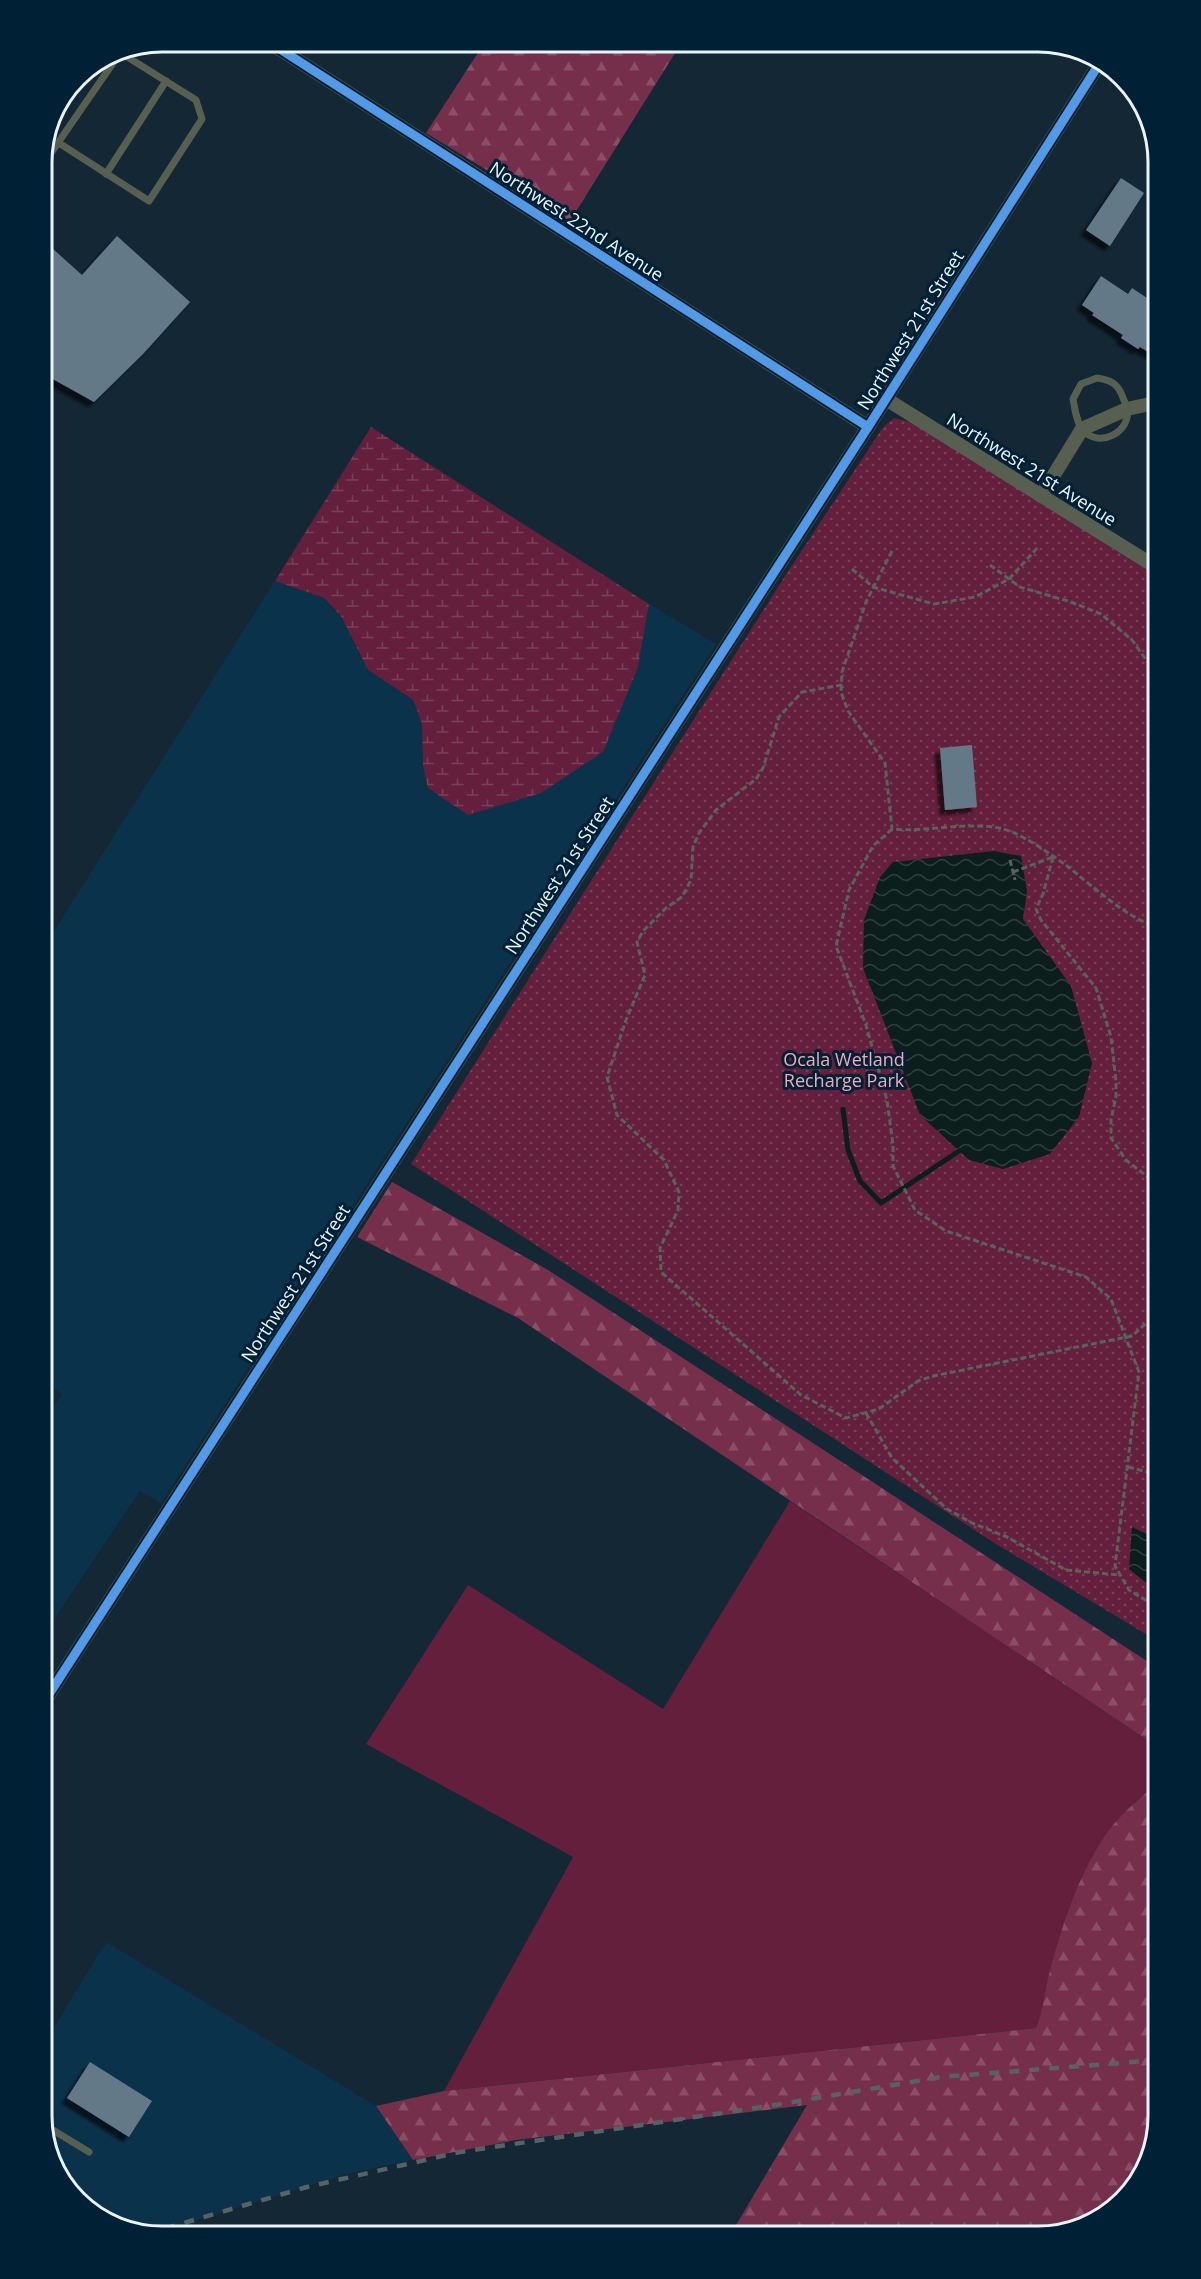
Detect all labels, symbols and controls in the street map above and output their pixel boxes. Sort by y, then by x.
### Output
street label: Northwest 22nd Avenue [485,156,669,286]
street label: Northwest 21st Street [851,246,969,414]
street label: Northwest 21st Avenue [943,407,1121,531]
street label: Northwest 21st Street [499,792,619,958]
park label: Ocala Wetland Recharge Park [783,1047,905,1092]
street label: Northwest 21st Street [235,1200,355,1366]

